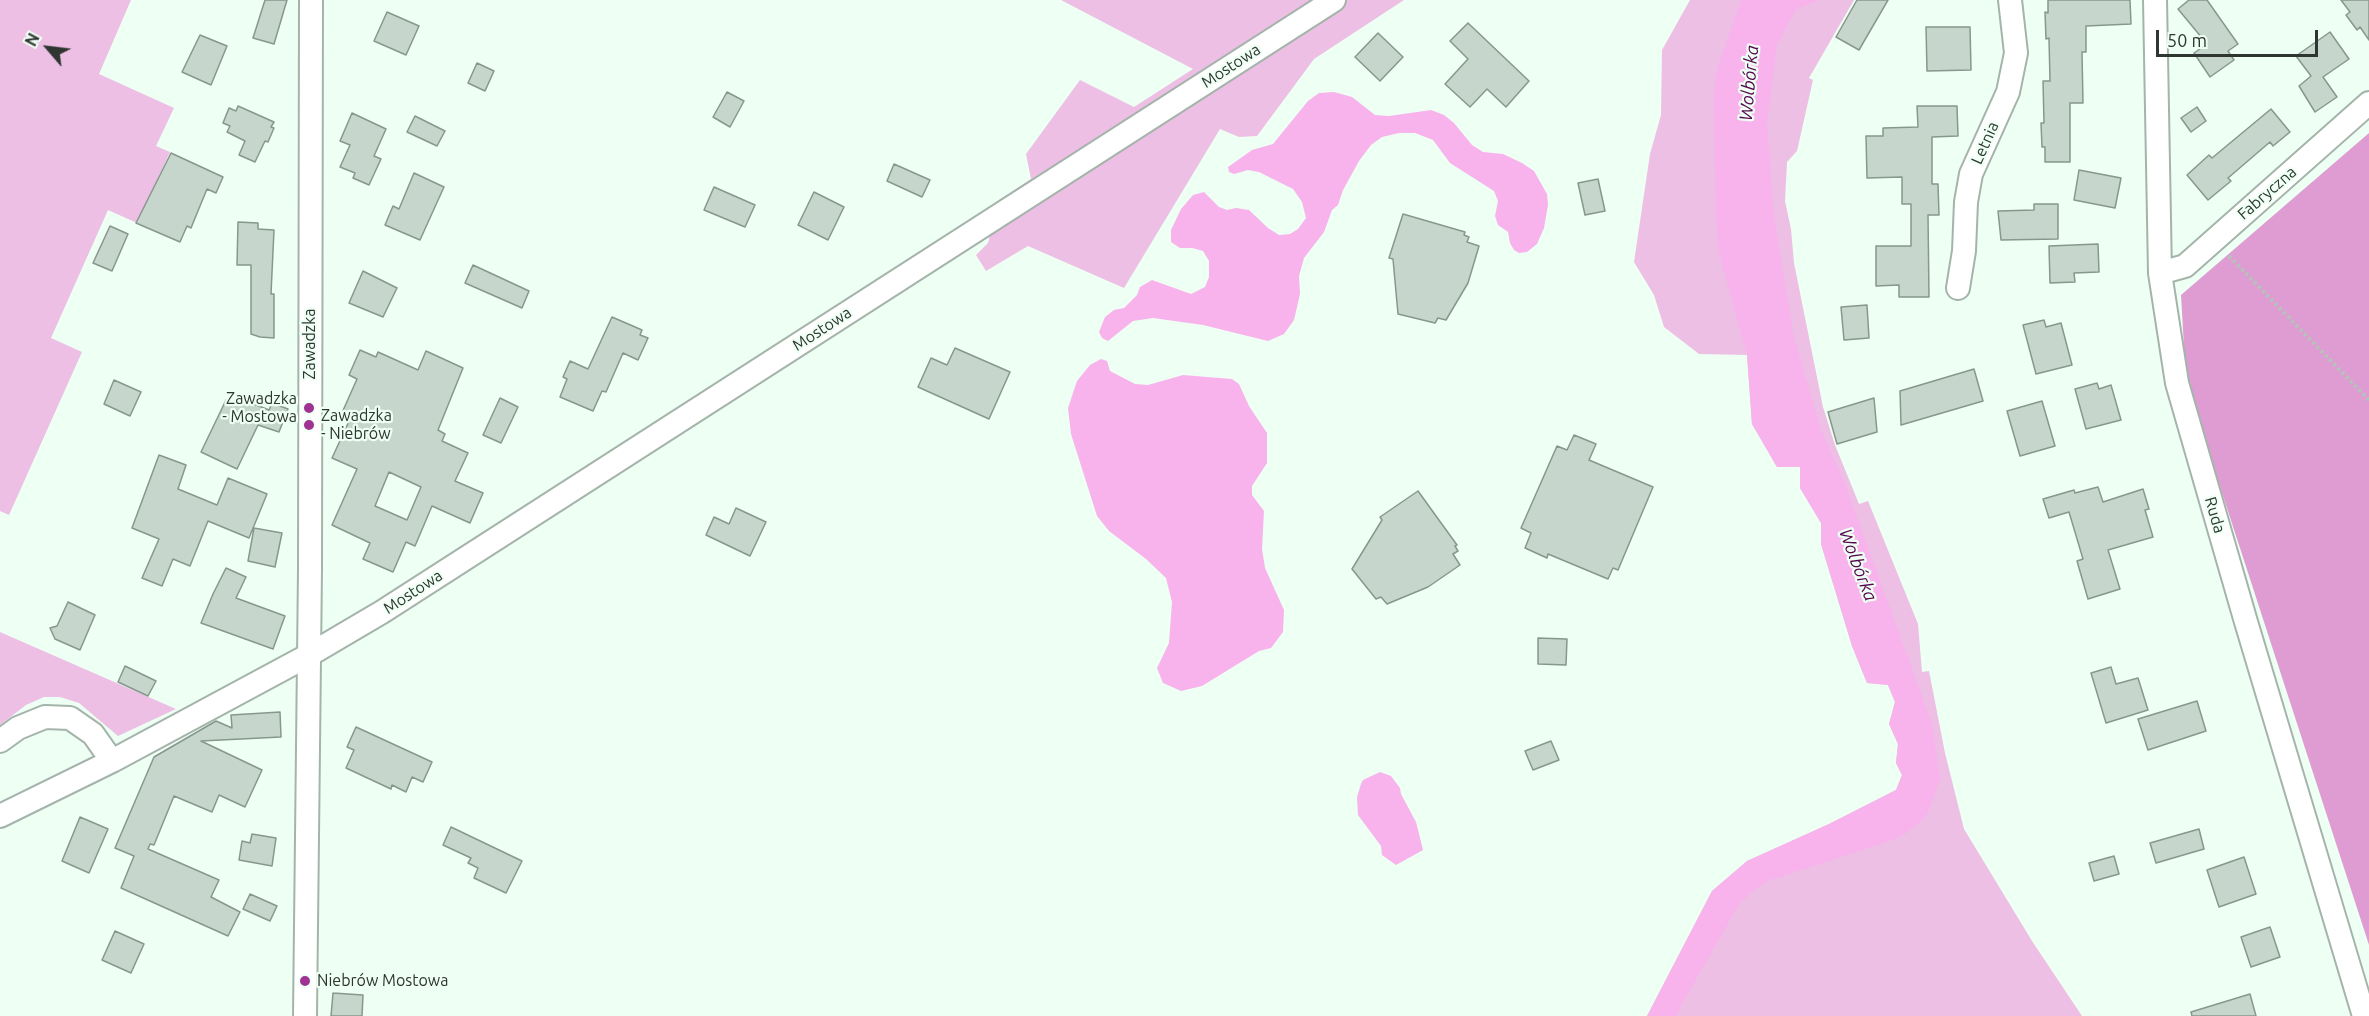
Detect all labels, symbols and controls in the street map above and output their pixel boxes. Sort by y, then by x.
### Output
north arrow [18,18,78,78]
scale bar [2159,18,2321,56]
text: N [21,30,43,49]
text: 50 m [2167,30,2207,50]
street label: Mostowa [1198,40,1264,92]
water label: Wolbórka [1735,44,1763,122]
street label: Letnia [1967,119,2003,167]
street label: Fabryczna [2234,162,2300,224]
street label: Mostowa [789,303,855,355]
street label: Zawadzka [300,309,320,379]
place label: Zawadzka - Mostowa [222,389,297,427]
marker: Zawadzka - Mostowa [302,401,316,415]
place label: Zawadzka - Niebrów [321,406,392,444]
marker: Zawadzka - Niebrów [302,418,316,432]
street label: Ruda [2201,495,2229,535]
water label: Wolbórka [1834,526,1882,604]
street label: Mostowa [380,566,446,618]
place label: Niebrów Mostowa [317,971,448,991]
marker: Niebrów Mostowa [298,974,312,988]

